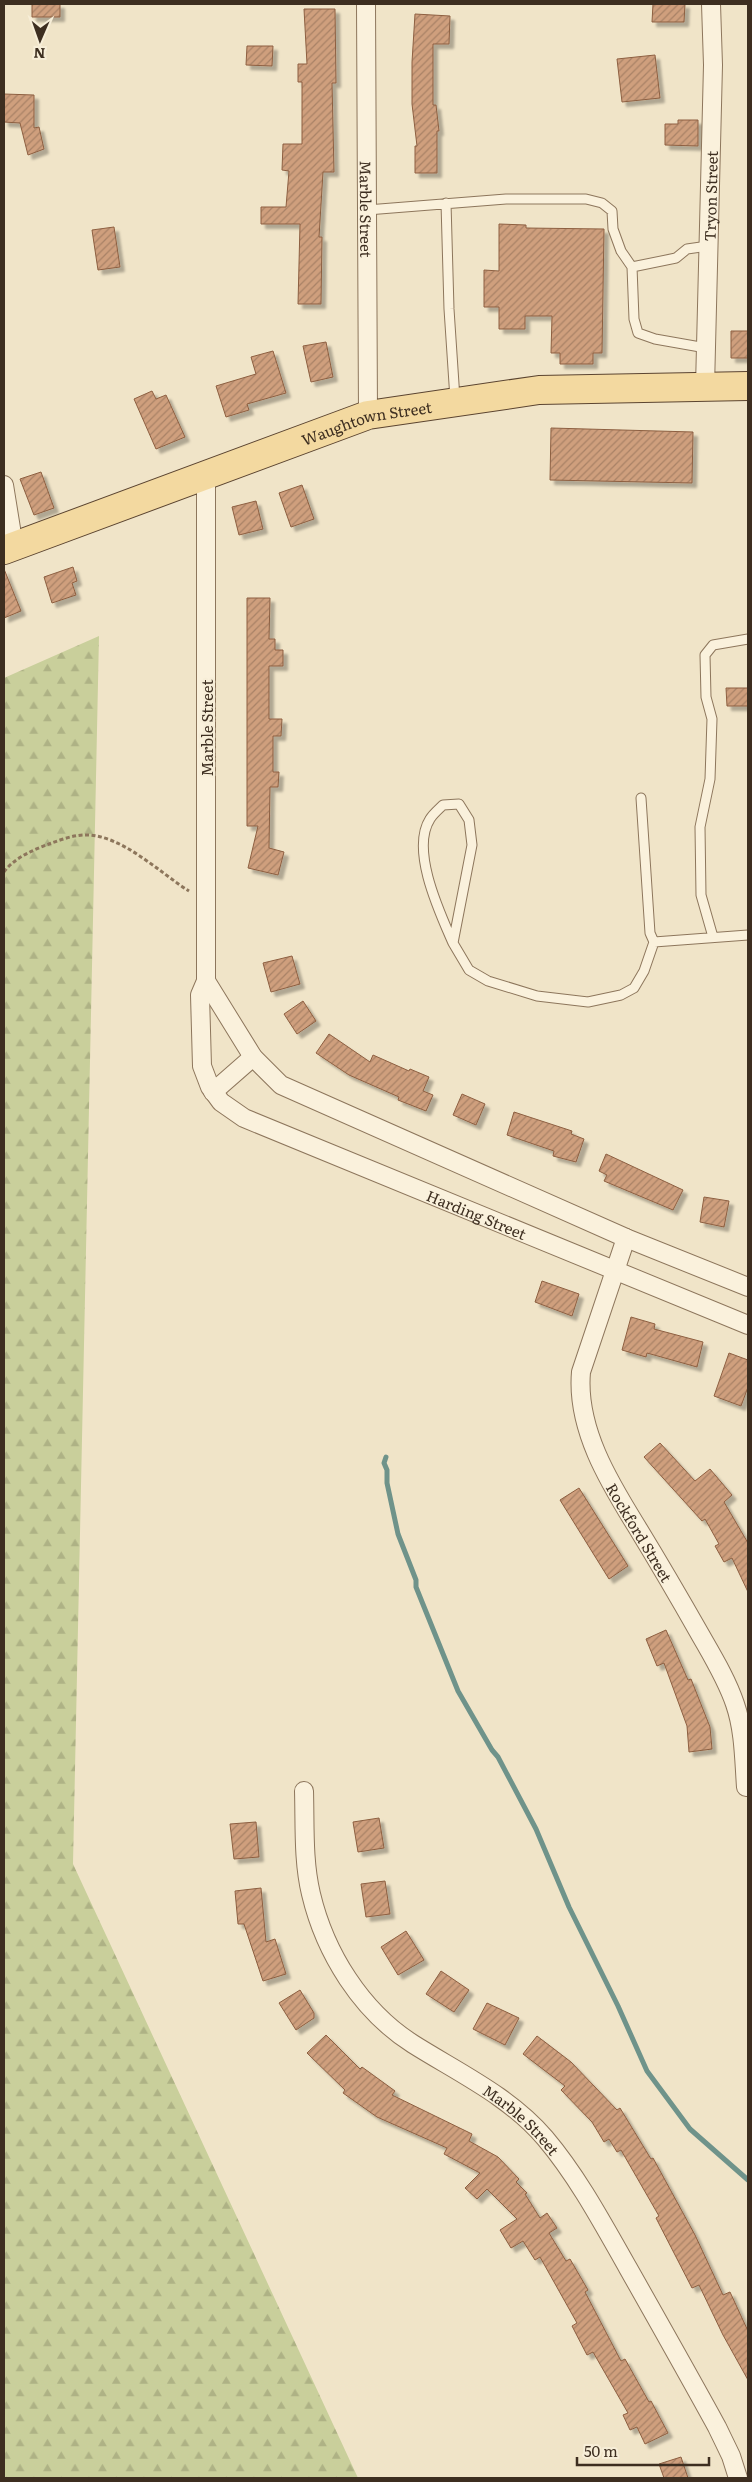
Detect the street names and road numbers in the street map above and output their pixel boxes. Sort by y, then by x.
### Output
street label: Tryon Street [697,150,722,242]
street label: Marble Street [355,160,379,258]
street label: Waughtown Street [298,394,433,450]
street label: Marble Street [195,680,218,776]
street label: Harding Street [423,1183,530,1244]
street label: Rockford Street [601,1478,679,1586]
street label: Marble Street [479,2078,566,2159]

